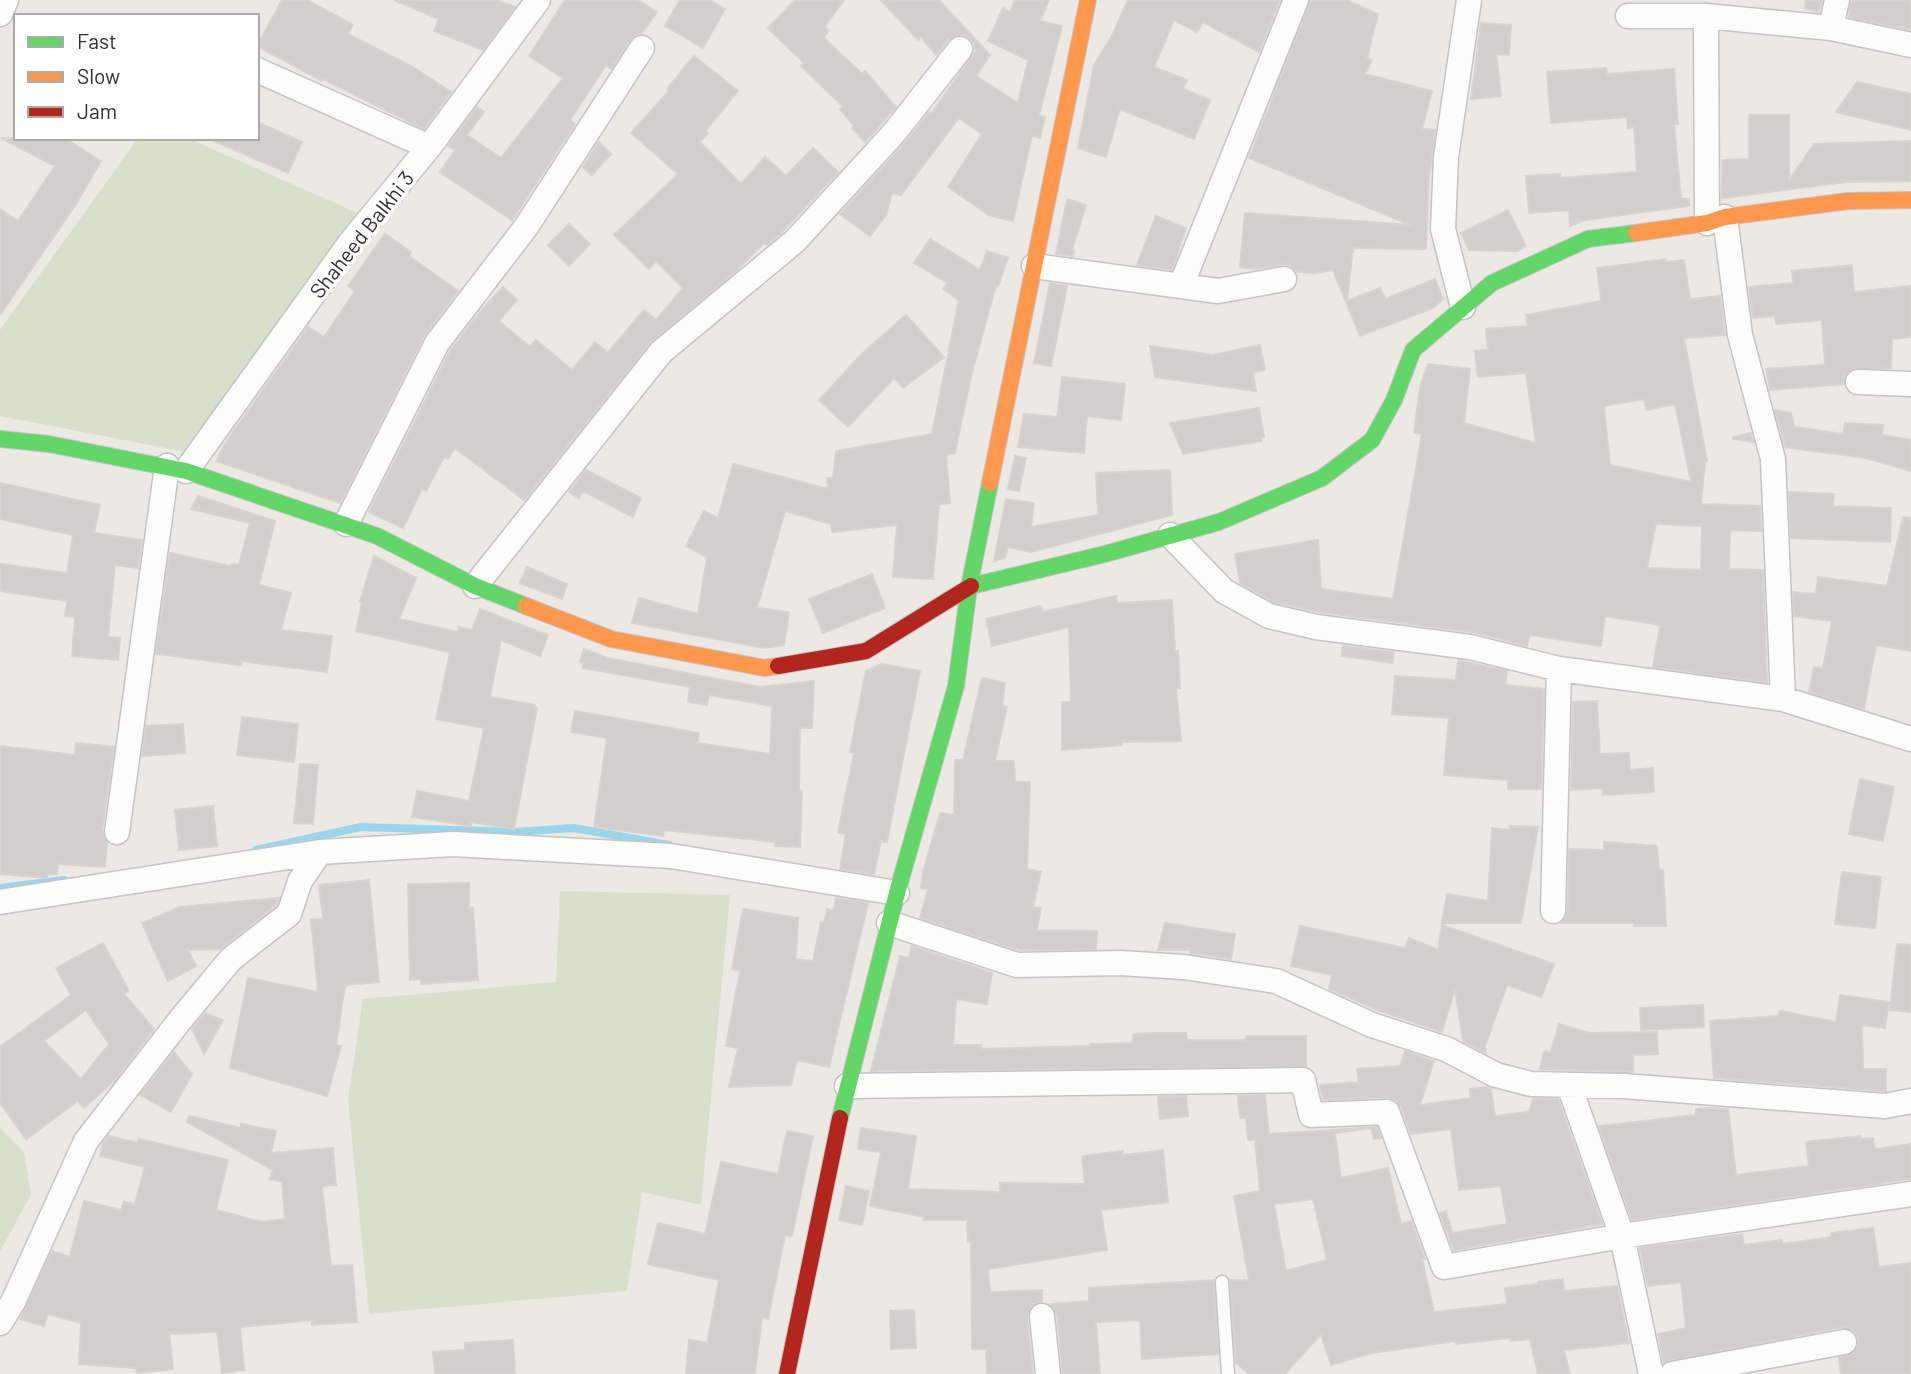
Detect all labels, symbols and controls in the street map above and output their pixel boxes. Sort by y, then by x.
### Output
legend [14,14,259,140]
text: Fast [77,28,117,53]
text: Slow [77,63,120,88]
text: Jam [77,98,117,123]
street label: Shaheed Balkhi 3 [304,165,418,303]

